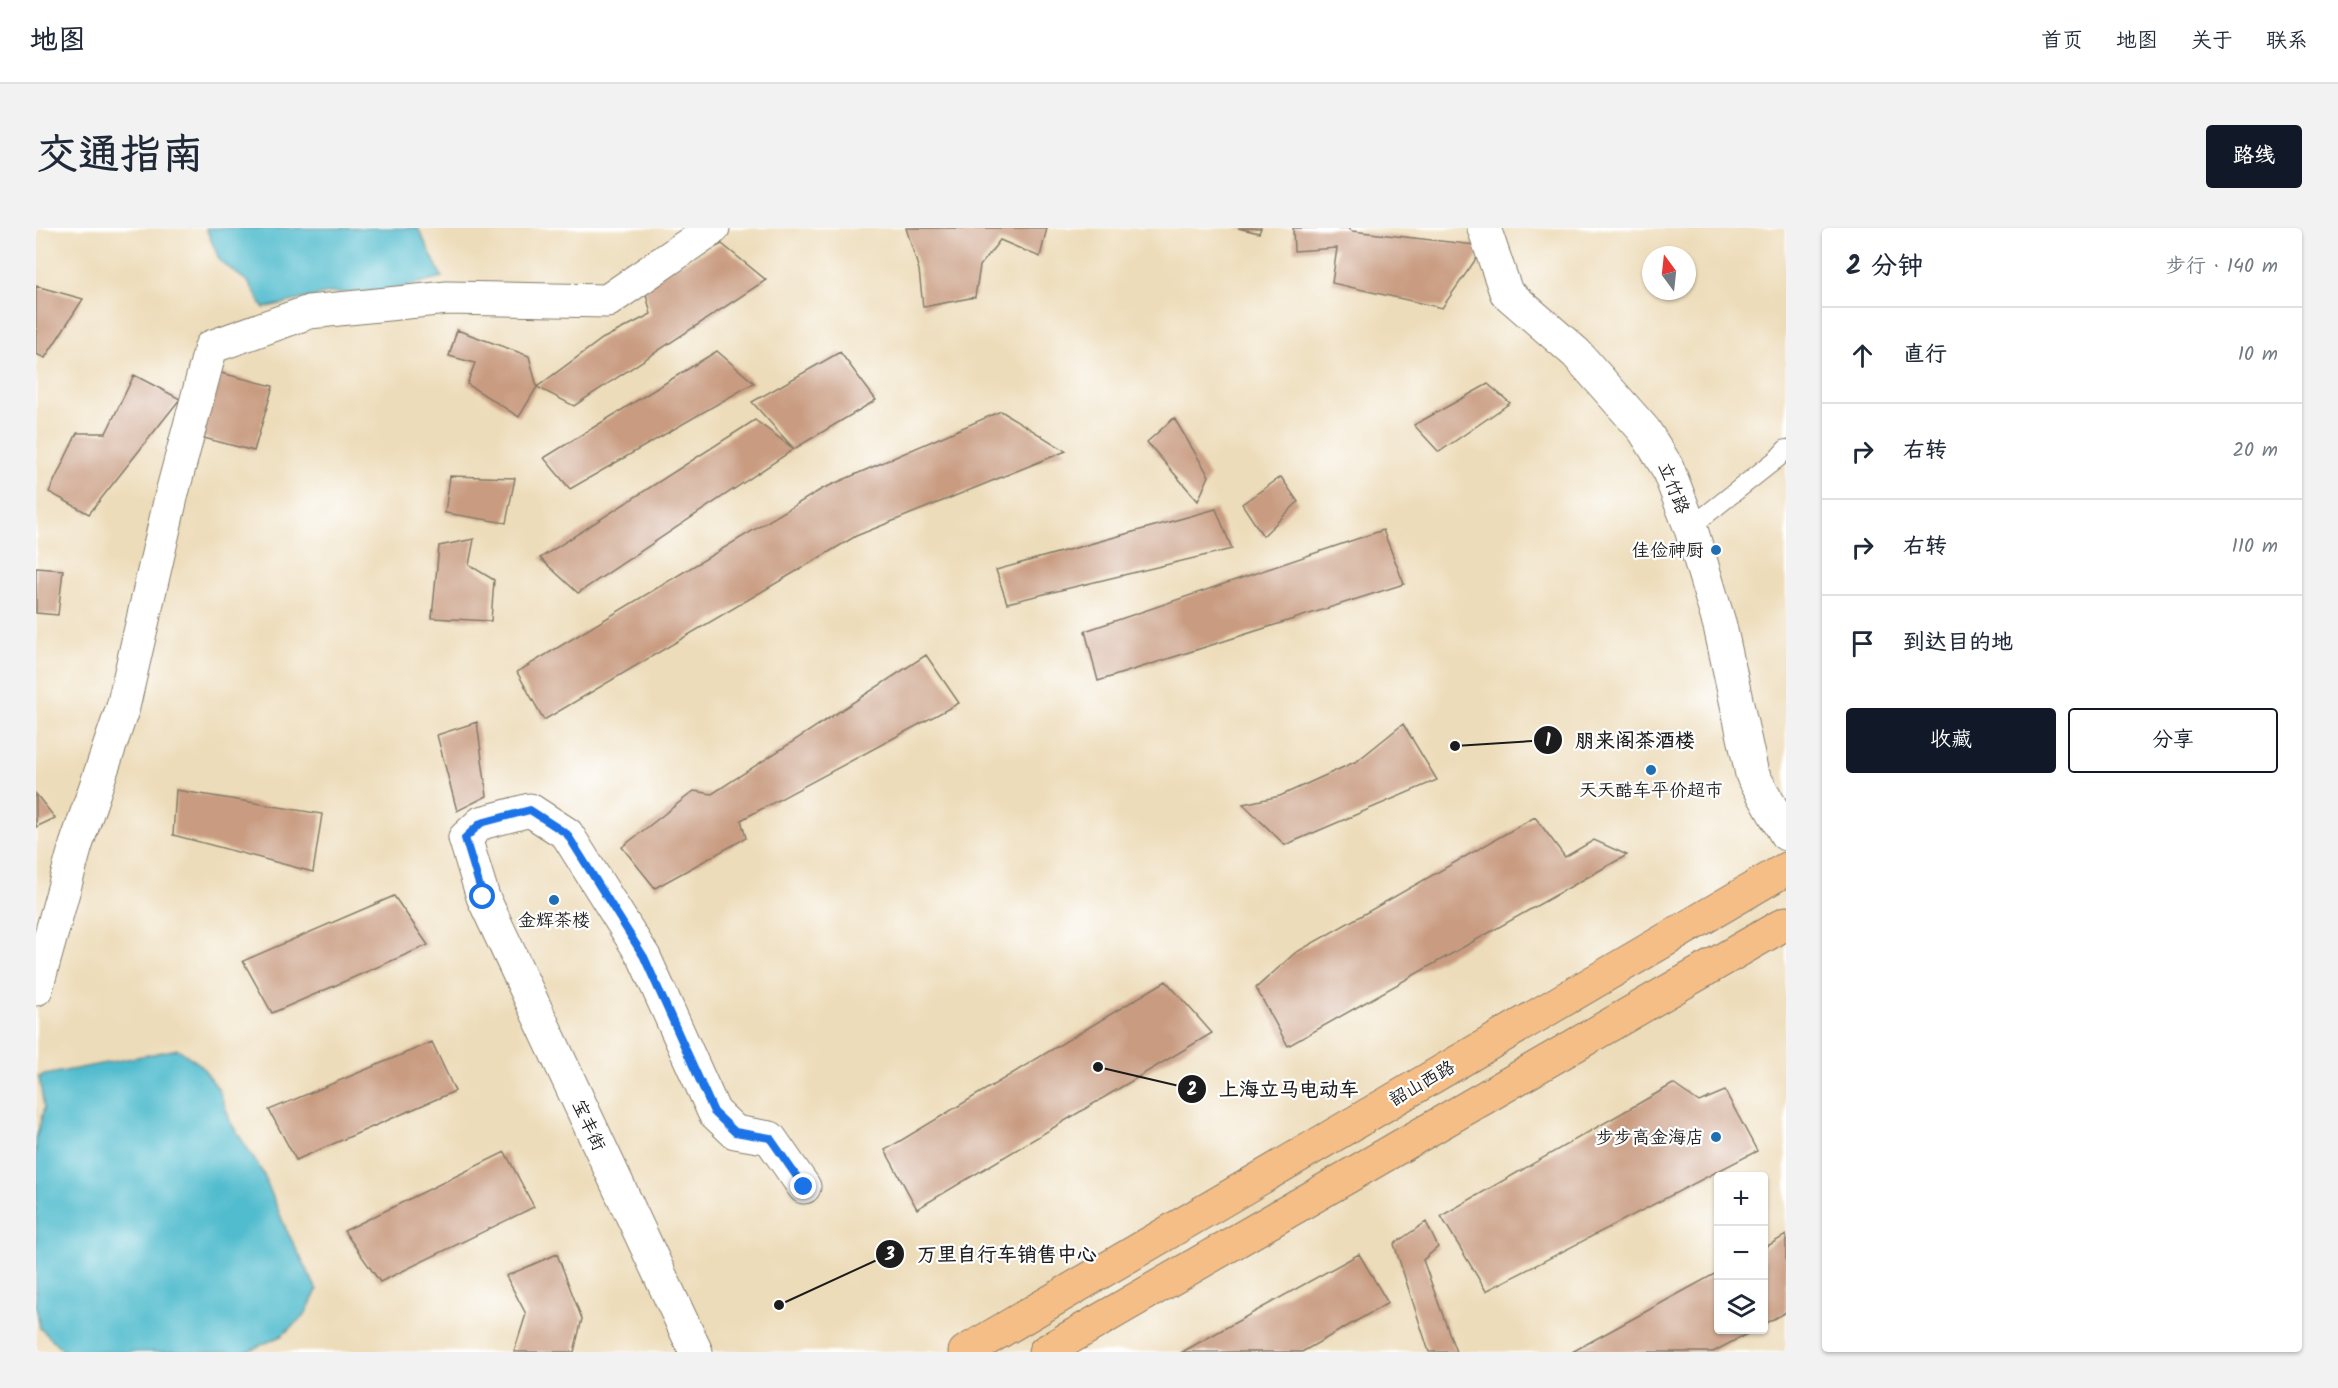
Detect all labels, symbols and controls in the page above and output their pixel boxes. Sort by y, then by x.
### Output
text: 地图 [30,19,86,64]
text: 首页 [2041,25,2083,58]
text: 地图 [2116,25,2158,58]
text: 关于 [2191,25,2233,58]
text: 联系 [2266,25,2308,58]
text: 交通指南 [36,123,204,190]
button: 路线 [2206,125,2302,188]
north arrow [1642,246,1696,300]
text: 2 分钟 [1846,246,1923,288]
text: 步行 · 140 m [2166,251,2278,283]
text: 直行 [1903,338,1947,373]
icon: ahead [1846,339,1879,372]
text: 10 m [2238,339,2278,371]
text: 右转 [1903,434,1947,469]
icon: right [1846,435,1879,468]
text: 20 m [2232,435,2278,467]
street label: 立竹路 [1649,458,1696,519]
text: 右转 [1903,530,1947,565]
icon: right [1846,531,1879,564]
text: 110 m [2232,531,2278,563]
place label: 佳俭神厨 [1632,537,1704,566]
marker: 佳俭神厨 [1709,543,1723,557]
text: 到达目的地 [1903,626,2013,661]
icon: arrive [1846,627,1879,660]
button: 收藏 [1846,708,2056,773]
button: 分享 [2068,708,2278,773]
callout: 朋来阁茶酒楼 [1533,721,1707,759]
text: 朋来阁茶酒楼 [1575,726,1695,758]
text: 1 [1545,727,1551,756]
marker: 天天酷车平价超市 [1644,763,1658,777]
place label: 天天酷车平价超市 [1579,777,1723,806]
route start [469,883,495,909]
marker: 金辉茶楼 [547,893,561,907]
place label: 金辉茶楼 [518,907,590,936]
street label: 韶山西路 [1384,1054,1461,1115]
callout: 上海立马电动车 [1177,1070,1371,1108]
text: 上海立马电动车 [1219,1075,1359,1107]
text: 2 [1187,1076,1197,1105]
street label: 宝丰街 [563,1095,612,1156]
place label: 步步高金海店 [1596,1124,1704,1153]
marker: 步步高金海店 [1709,1130,1723,1144]
map controls [1714,1172,1768,1334]
button: + [1714,1172,1768,1226]
route end [790,1173,816,1199]
button: − [1714,1226,1768,1280]
callout: 万里自行车销售中心 [875,1235,1109,1273]
text: 万里自行车销售中心 [917,1240,1097,1272]
text: 3 [884,1241,895,1270]
button: layers [1714,1280,1768,1334]

